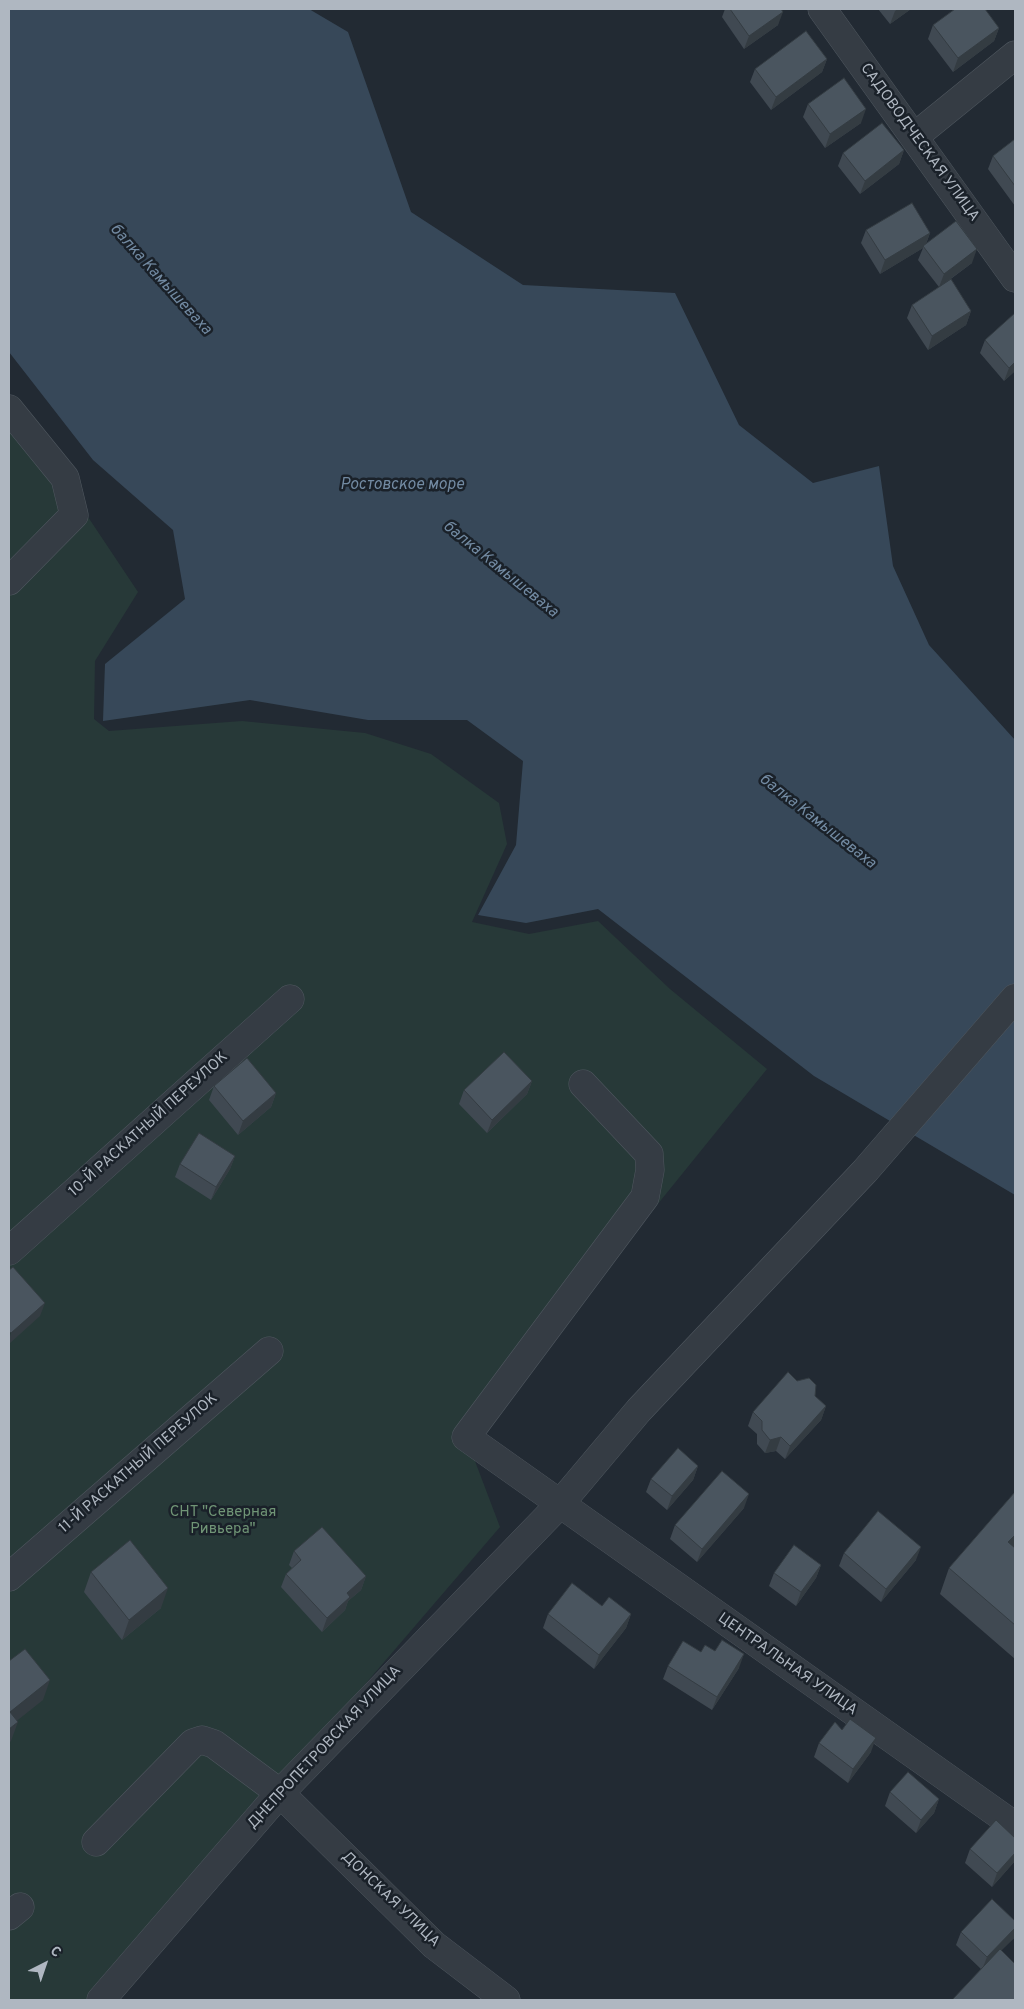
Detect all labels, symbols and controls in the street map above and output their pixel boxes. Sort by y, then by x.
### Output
street label: САДОВОДЧЕСКАЯ УЛИЦА [856,60,982,226]
water label: балка Камышеваха [105,220,215,340]
water label: Ростовское море [340,476,464,496]
water label: балка Камышеваха [438,518,562,622]
water label: балка Камышеваха [755,770,879,874]
street label: 10-Й РАСКАТНЫЙ ПЕРЕУЛОК [66,1049,232,1201]
street label: 11-Й РАСКАТНЫЙ ПЕРЕУЛОК [56,1390,222,1538]
park label: СНТ "Северная Ривьера" [170,1504,276,1539]
street label: ЦЕНТРАЛЬНАЯ УЛИЦА [714,1610,860,1720]
street label: ДНЕПРОПЕТРОВСКАЯ УЛИЦА [244,1663,406,1833]
street label: ДОНСКАЯ УЛИЦА [337,1848,443,1952]
north arrow [20,1939,70,1989]
text: С [46,1943,64,1962]

